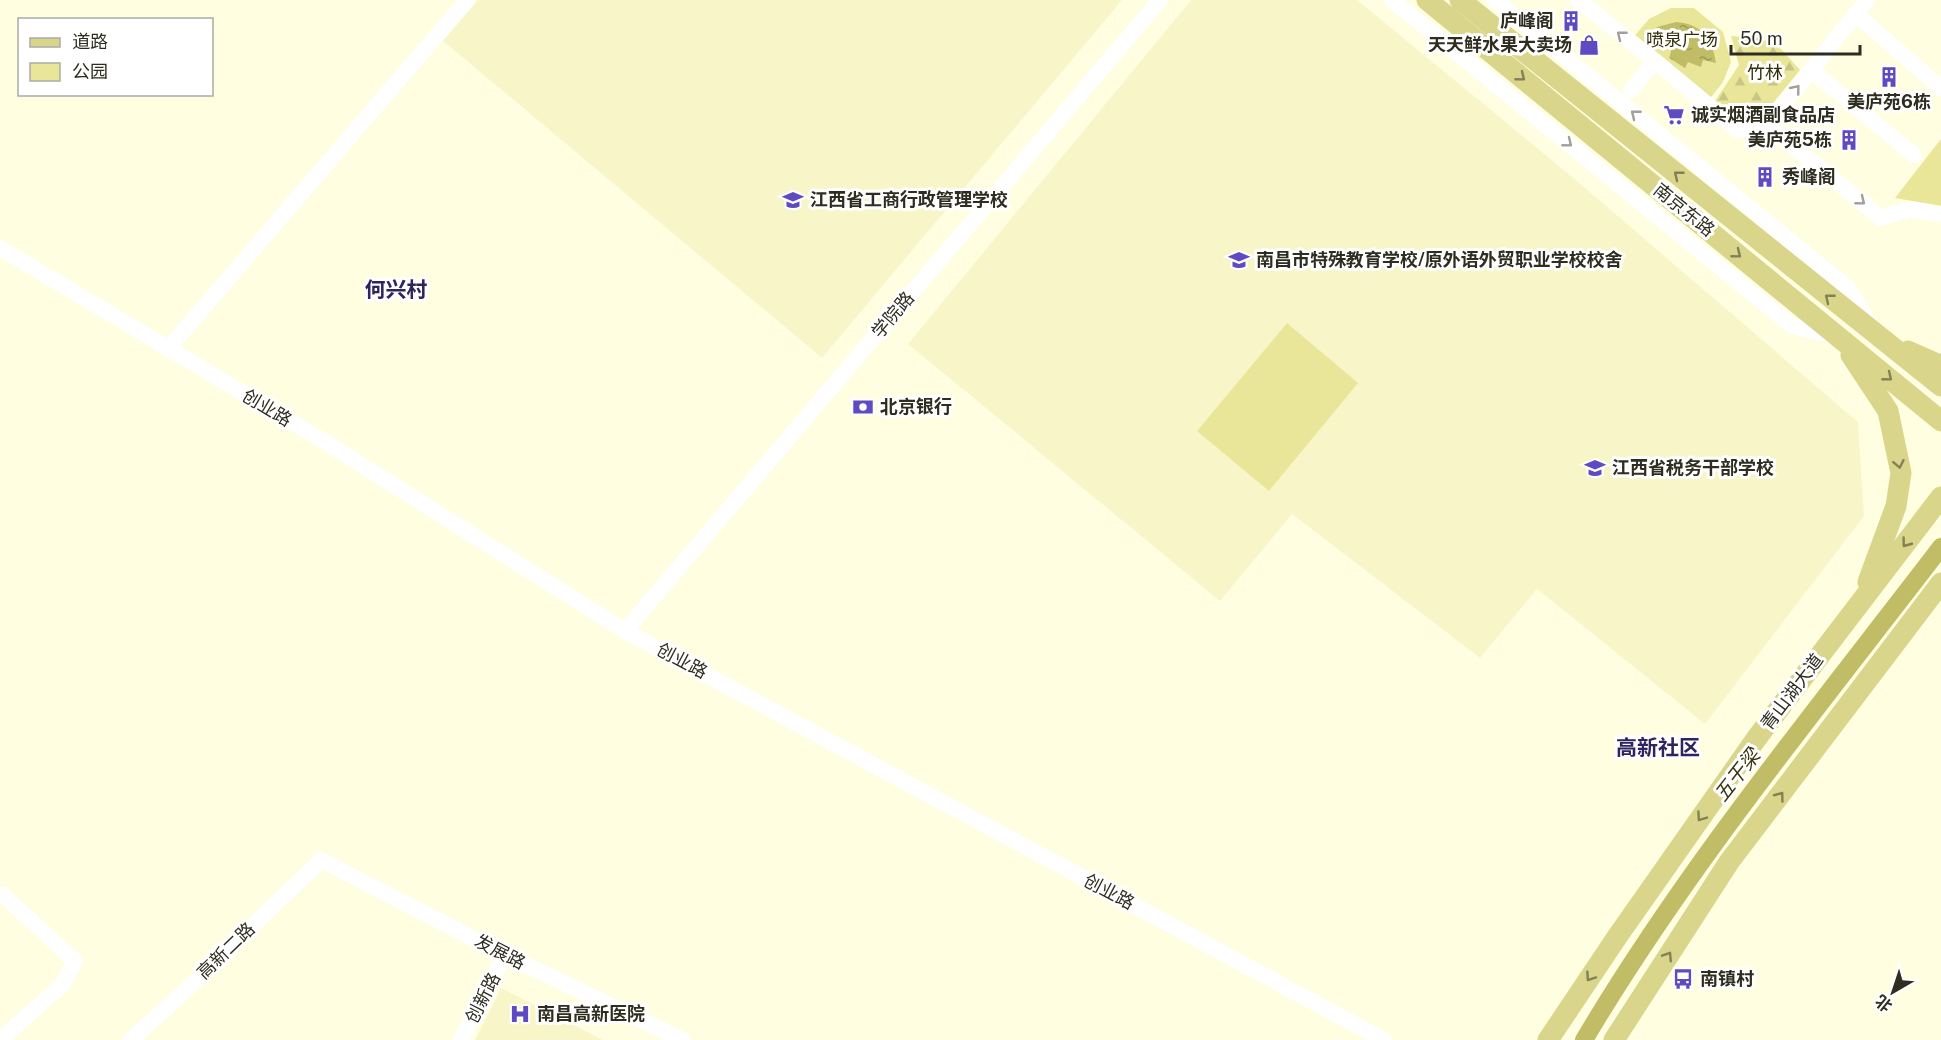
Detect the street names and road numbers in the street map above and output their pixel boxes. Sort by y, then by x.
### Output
street label: 南京东路 [1650,179,1719,240]
street label: 学院路 [867,287,918,342]
street label: 创业路 [239,385,296,430]
street label: 创业路 [653,639,711,683]
street label: 青山湖大道 [1756,649,1827,734]
street label: 创业路 [1080,870,1138,914]
street label: 高新二路 [192,918,259,983]
street label: 发展路 [471,930,529,973]
street label: 创新路 [461,969,504,1027]

